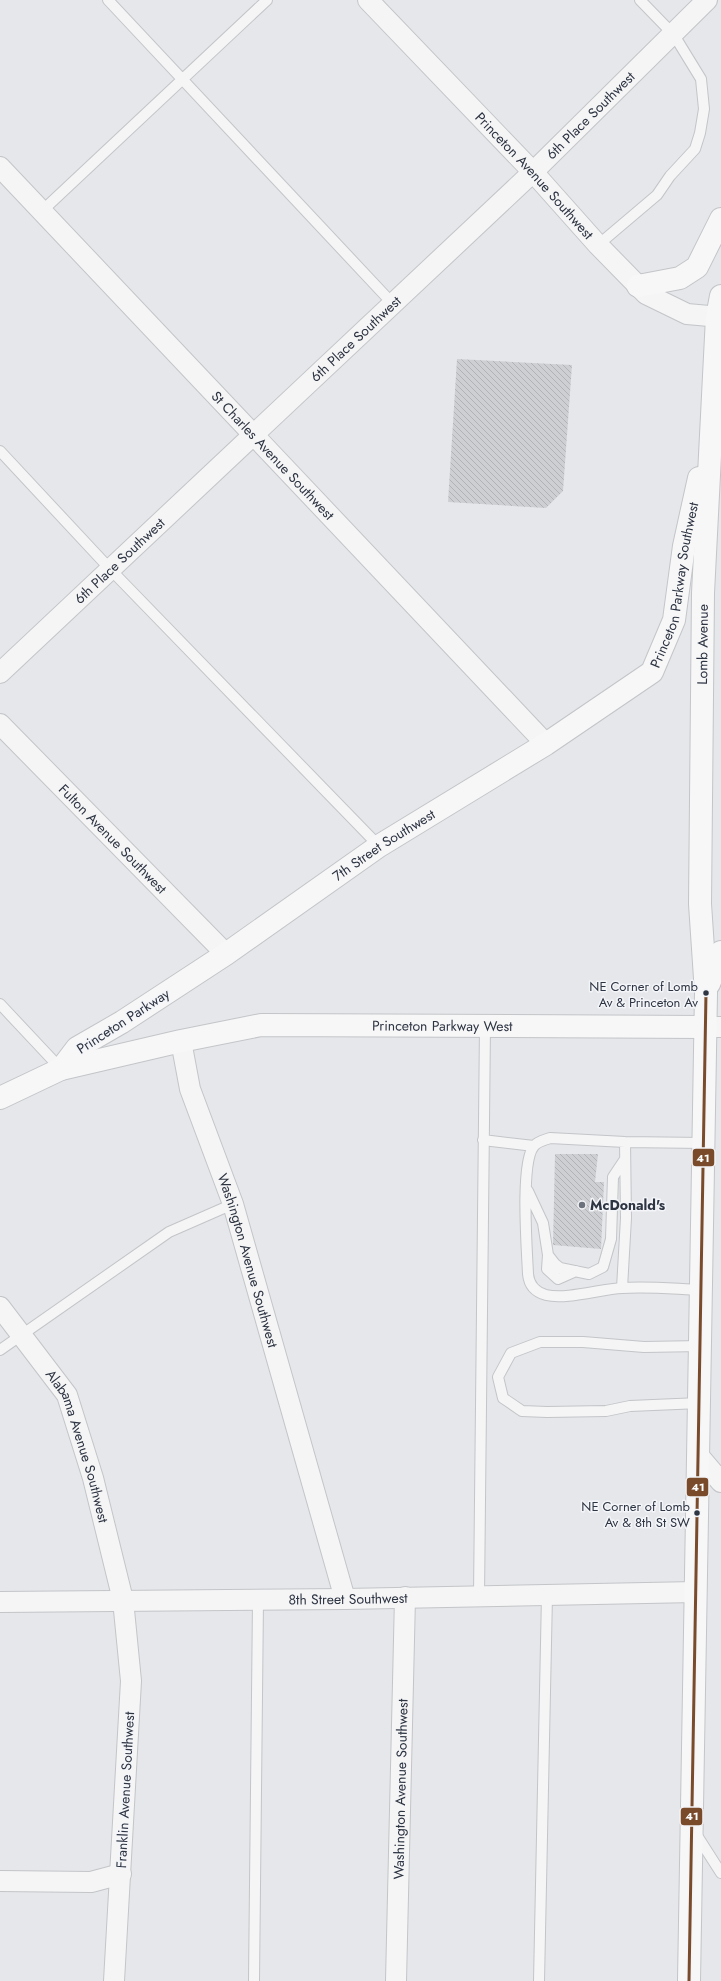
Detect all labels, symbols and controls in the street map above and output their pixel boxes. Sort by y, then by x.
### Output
street label: 6th Place Southwest [541,66,640,164]
street label: Princeton Avenue Southwest [471,108,599,244]
street label: 6th Place Southwest [306,291,406,386]
street label: St Charles Avenue Southwest [207,386,339,525]
street label: Princeton Parkway Southwest [645,499,704,671]
street label: 6th Place Southwest [70,513,170,608]
street label: Lomb Avenue [692,604,713,685]
street label: Fulton Avenue Southwest [54,780,172,899]
street label: 7th Street Southwest [328,804,439,886]
place label: NE Corner of Lomb Av & Princeton Av [589,977,698,1012]
street label: Princeton Parkway [73,983,174,1059]
marker: NE Corner of Lomb Av & Princeton Av [701,988,711,998]
street label: Princeton Parkway West [372,1015,513,1036]
line badge: 41 [692,1148,715,1167]
text: 41 [696,1150,710,1166]
street label: Washington Avenue Southwest [212,1171,283,1350]
place label: McDonald's [590,1195,666,1215]
marker: McDonald's [577,1200,587,1210]
street label: Alabama Avenue Southwest [41,1365,114,1525]
line badge: 41 [686,1477,709,1497]
text: 41 [691,1479,705,1495]
place label: NE Corner of Lomb Av & 8th St SW [581,1497,690,1532]
marker: NE Corner of Lomb Av & 8th St SW [692,1508,702,1518]
street label: 8th Street Southwest [288,1588,408,1609]
street label: Washington Avenue Southwest [388,1698,413,1880]
street label: Franklin Avenue Southwest [111,1711,139,1869]
line badge: 41 [680,1807,703,1826]
text: 41 [685,1808,699,1824]

